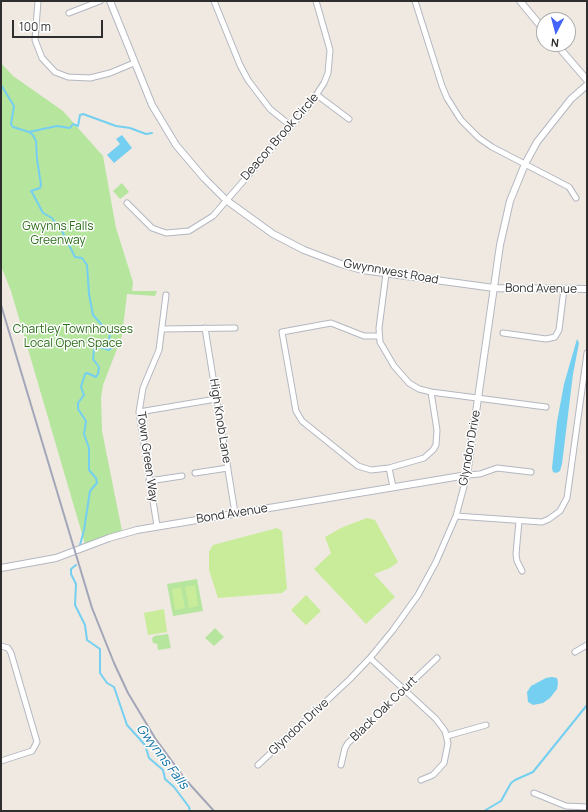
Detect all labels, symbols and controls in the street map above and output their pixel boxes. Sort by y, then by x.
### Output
scale bar [14,12,105,38]
north arrow [536,12,576,52]
text: 100 m [19,18,51,35]
text: N [550,36,560,51]
street label: Deacon Brook Circle [238,91,322,183]
park label: Gwynns Falls Greenway [22,220,94,248]
street label: Gwynnwest Road [342,257,440,287]
street label: Bond Avenue [505,281,577,297]
park label: Chartley Townhouses Local Open Space [13,323,133,351]
street label: High Knob Lane [206,378,234,464]
street label: Glyndon Drive [456,409,484,487]
street label: Town Green Way [134,411,160,503]
street label: Bond Avenue [195,501,269,527]
street label: Black Oak Court [348,673,420,745]
street label: Glyndon Drive [266,696,332,758]
water label: Gwynns Falls [133,721,191,793]

